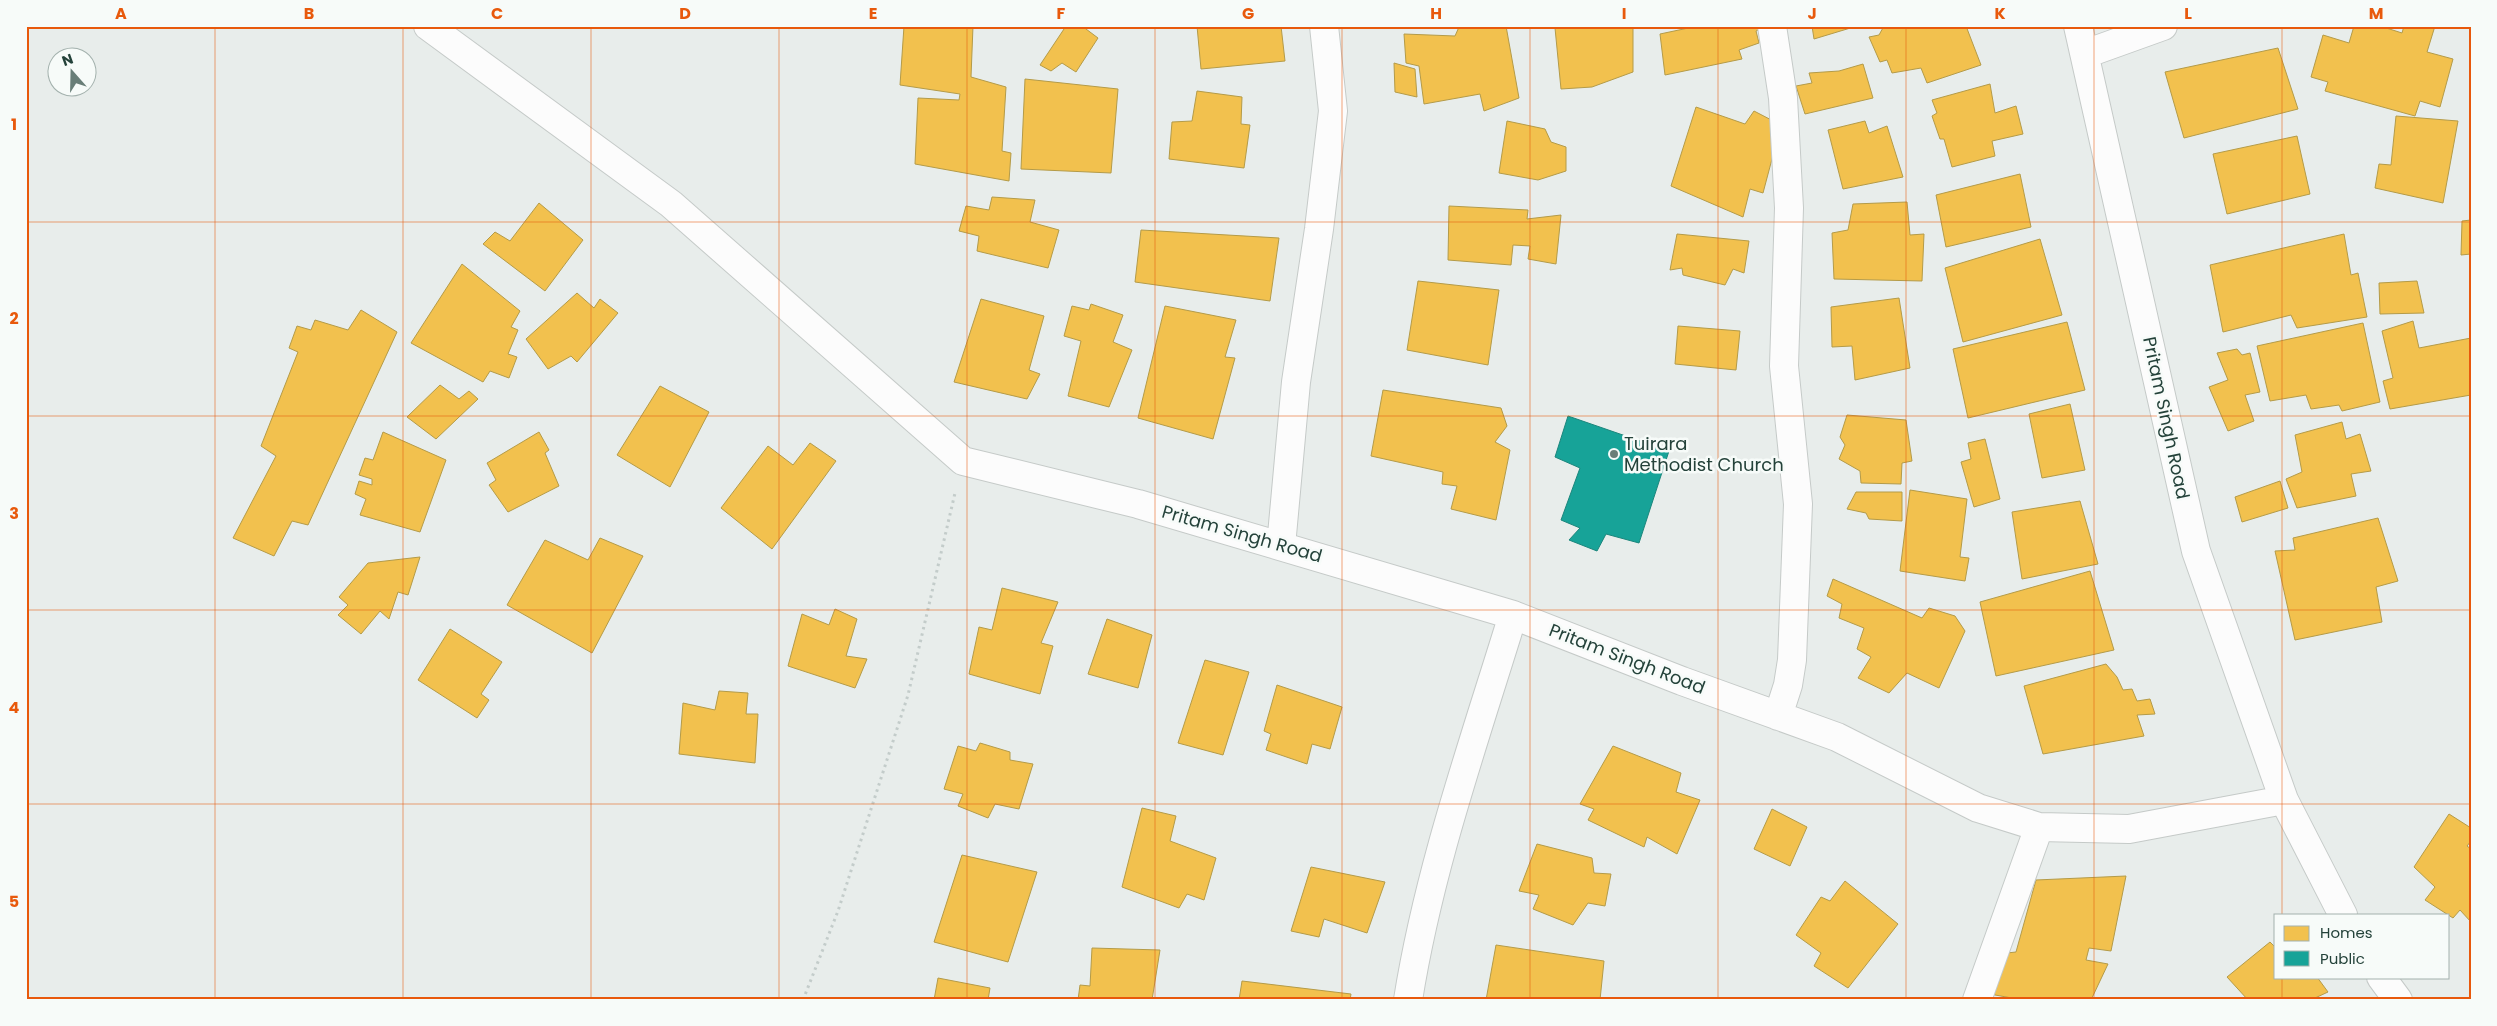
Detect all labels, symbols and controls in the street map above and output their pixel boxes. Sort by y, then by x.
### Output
text: A [115,2,127,25]
text: B [304,2,314,25]
text: C [491,2,503,25]
text: D [679,2,691,25]
text: E [869,2,877,25]
text: F [1057,2,1066,25]
text: G [1242,2,1254,25]
text: H [1430,2,1442,25]
text: I [1622,2,1626,25]
text: J [1807,2,1817,25]
text: K [1994,2,2006,25]
text: L [2184,2,2192,25]
text: M [2369,2,2383,25]
north arrow [48,48,98,98]
text: N [59,49,76,71]
text: 1 [11,113,17,136]
text: 2 [9,307,19,330]
street label: Pritam Singh Road [2137,334,2196,501]
place label: Tuirara Methodist Church [1624,431,1784,477]
marker: Tuirara Methodist Church [1608,448,1620,460]
street label: Pritam Singh Road [1159,499,1325,568]
text: 3 [9,502,19,525]
street label: Pritam Singh Road [1545,617,1709,700]
text: 4 [9,696,20,719]
text: 5 [9,890,19,913]
legend [2274,914,2450,978]
text: Homes [2320,922,2373,943]
text: Public [2320,948,2365,969]

